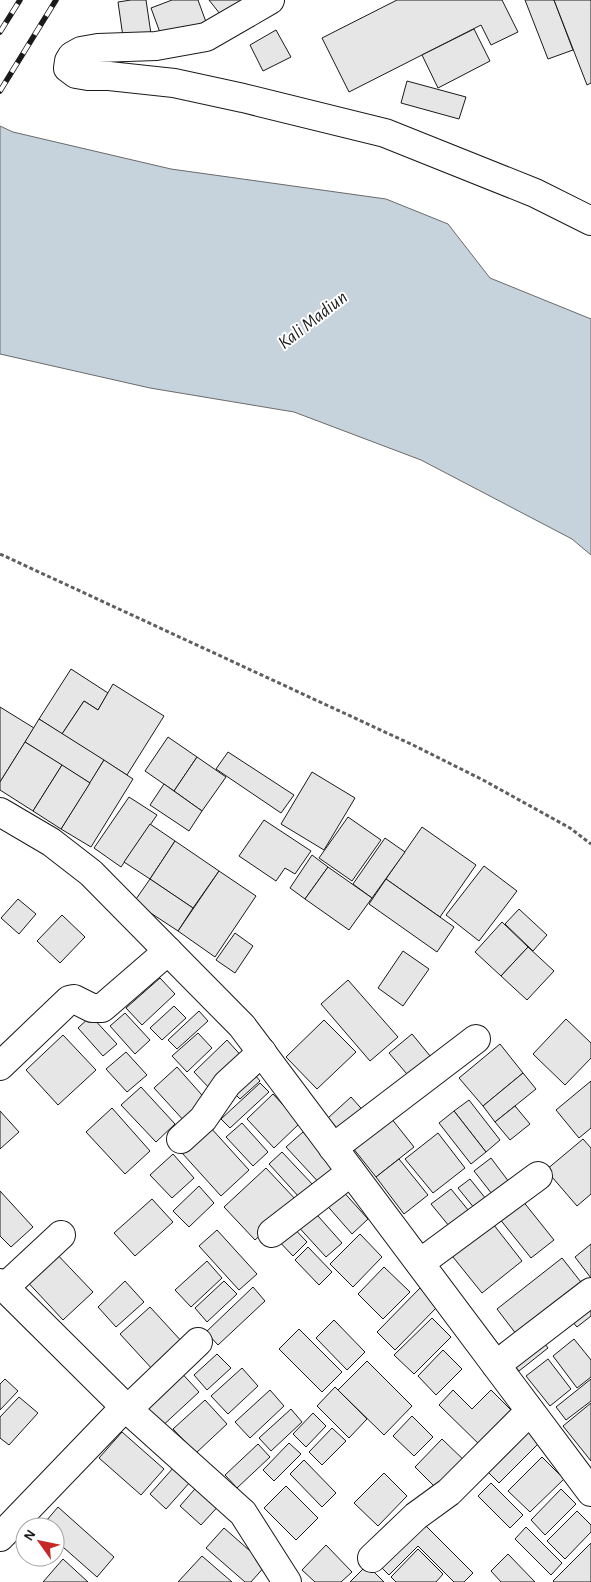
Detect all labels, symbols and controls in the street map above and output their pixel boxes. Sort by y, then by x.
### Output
water label: Kali Madiun [275,287,351,353]
north arrow [15,1517,65,1567]
text: N [21,1528,38,1543]

